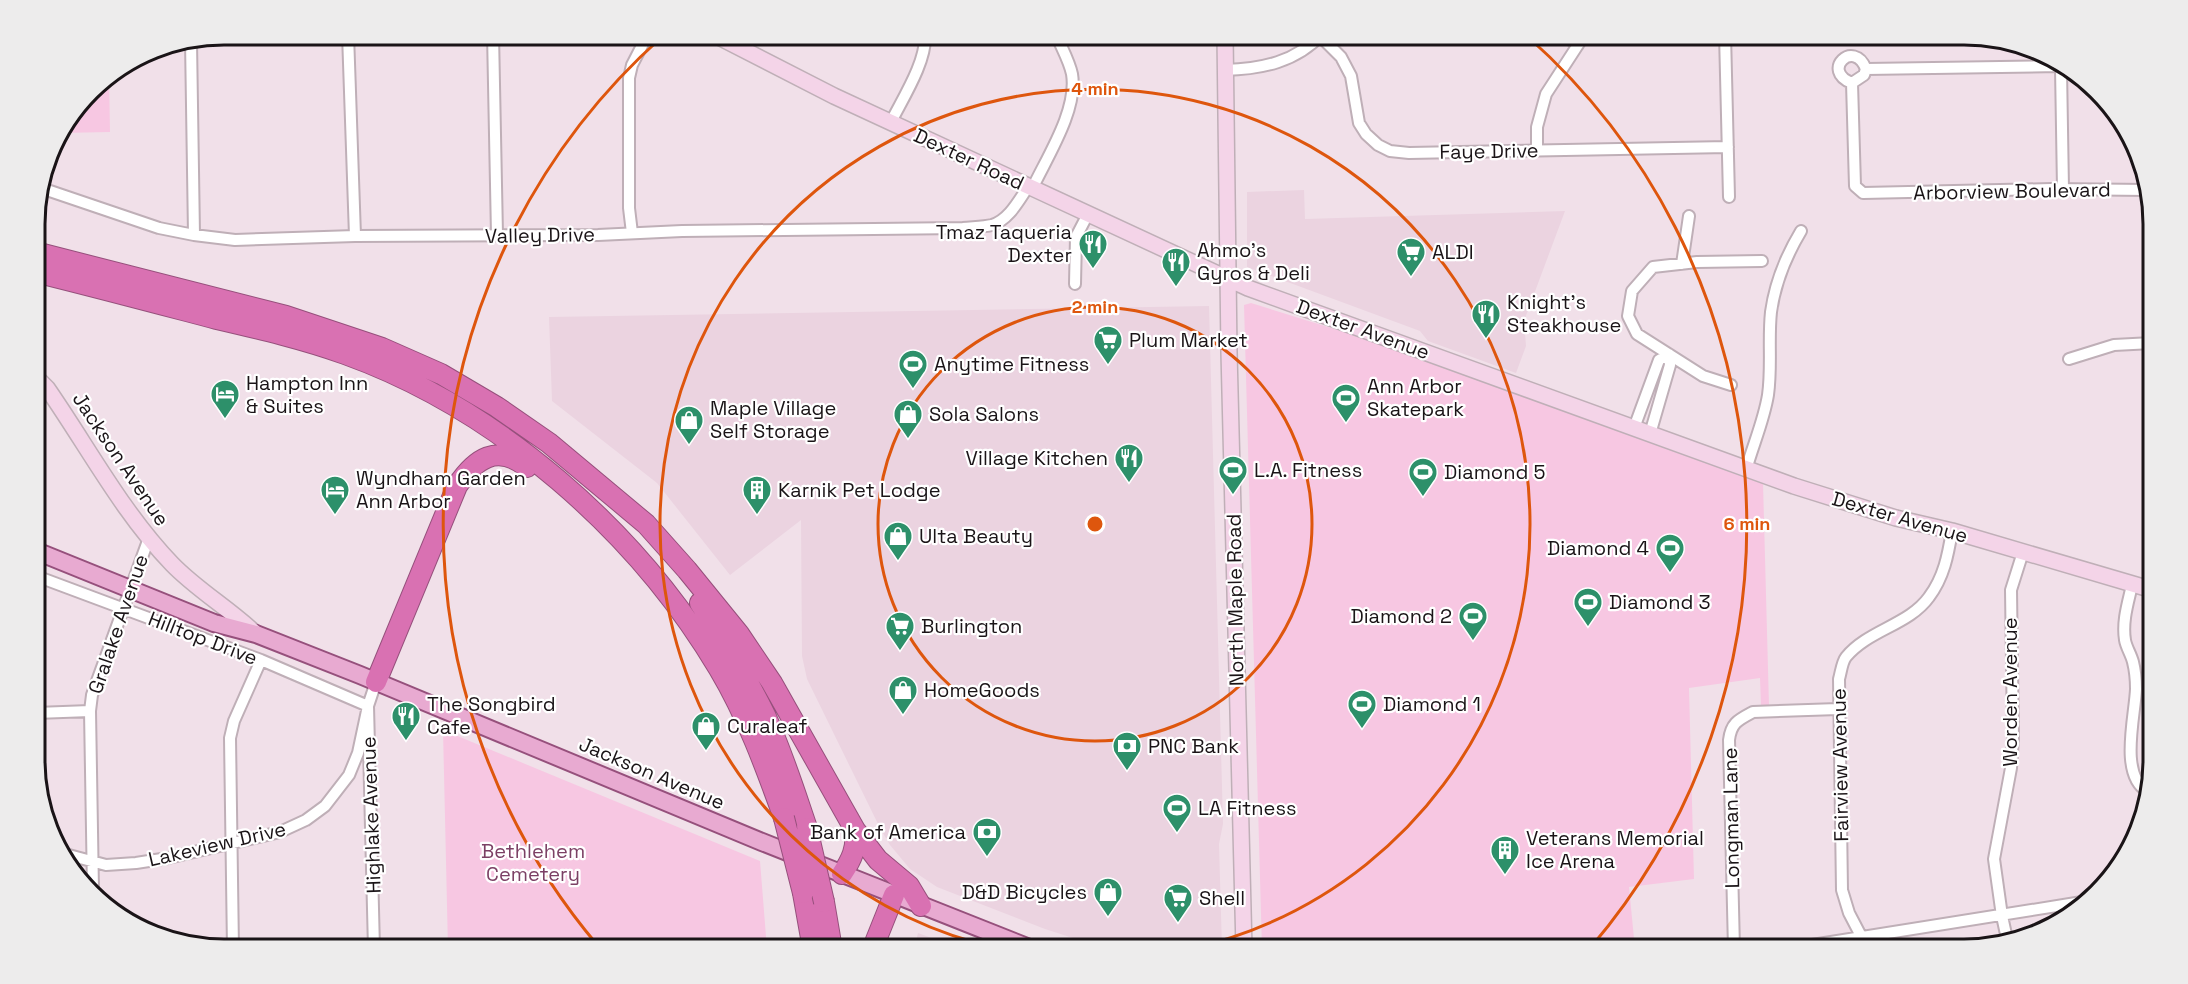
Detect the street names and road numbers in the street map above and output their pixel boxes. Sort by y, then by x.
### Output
street label: Dexter Road [910,122,1028,196]
street label: Faye Drive [1439,137,1539,165]
street label: Arborview Boulevard [1913,176,2111,206]
street label: Valley Drive [485,221,595,249]
street label: Dexter Avenue [1293,293,1433,365]
street label: Jackson Avenue [67,387,175,531]
street label: Dexter Avenue [1829,485,1971,549]
street label: North Maple Road [1220,514,1250,686]
street label: Gralake Avenue [82,551,154,697]
street label: Hilltop Drive [145,605,261,671]
street label: Worden Avenue [1997,617,2023,767]
street label: Fairview Avenue [1826,688,1854,842]
street label: Jackson Avenue [575,731,729,815]
street label: Highlake Avenue [355,736,387,894]
street label: Longman Lane [1717,747,1745,889]
street label: Lakeview Drive [146,816,288,872]

